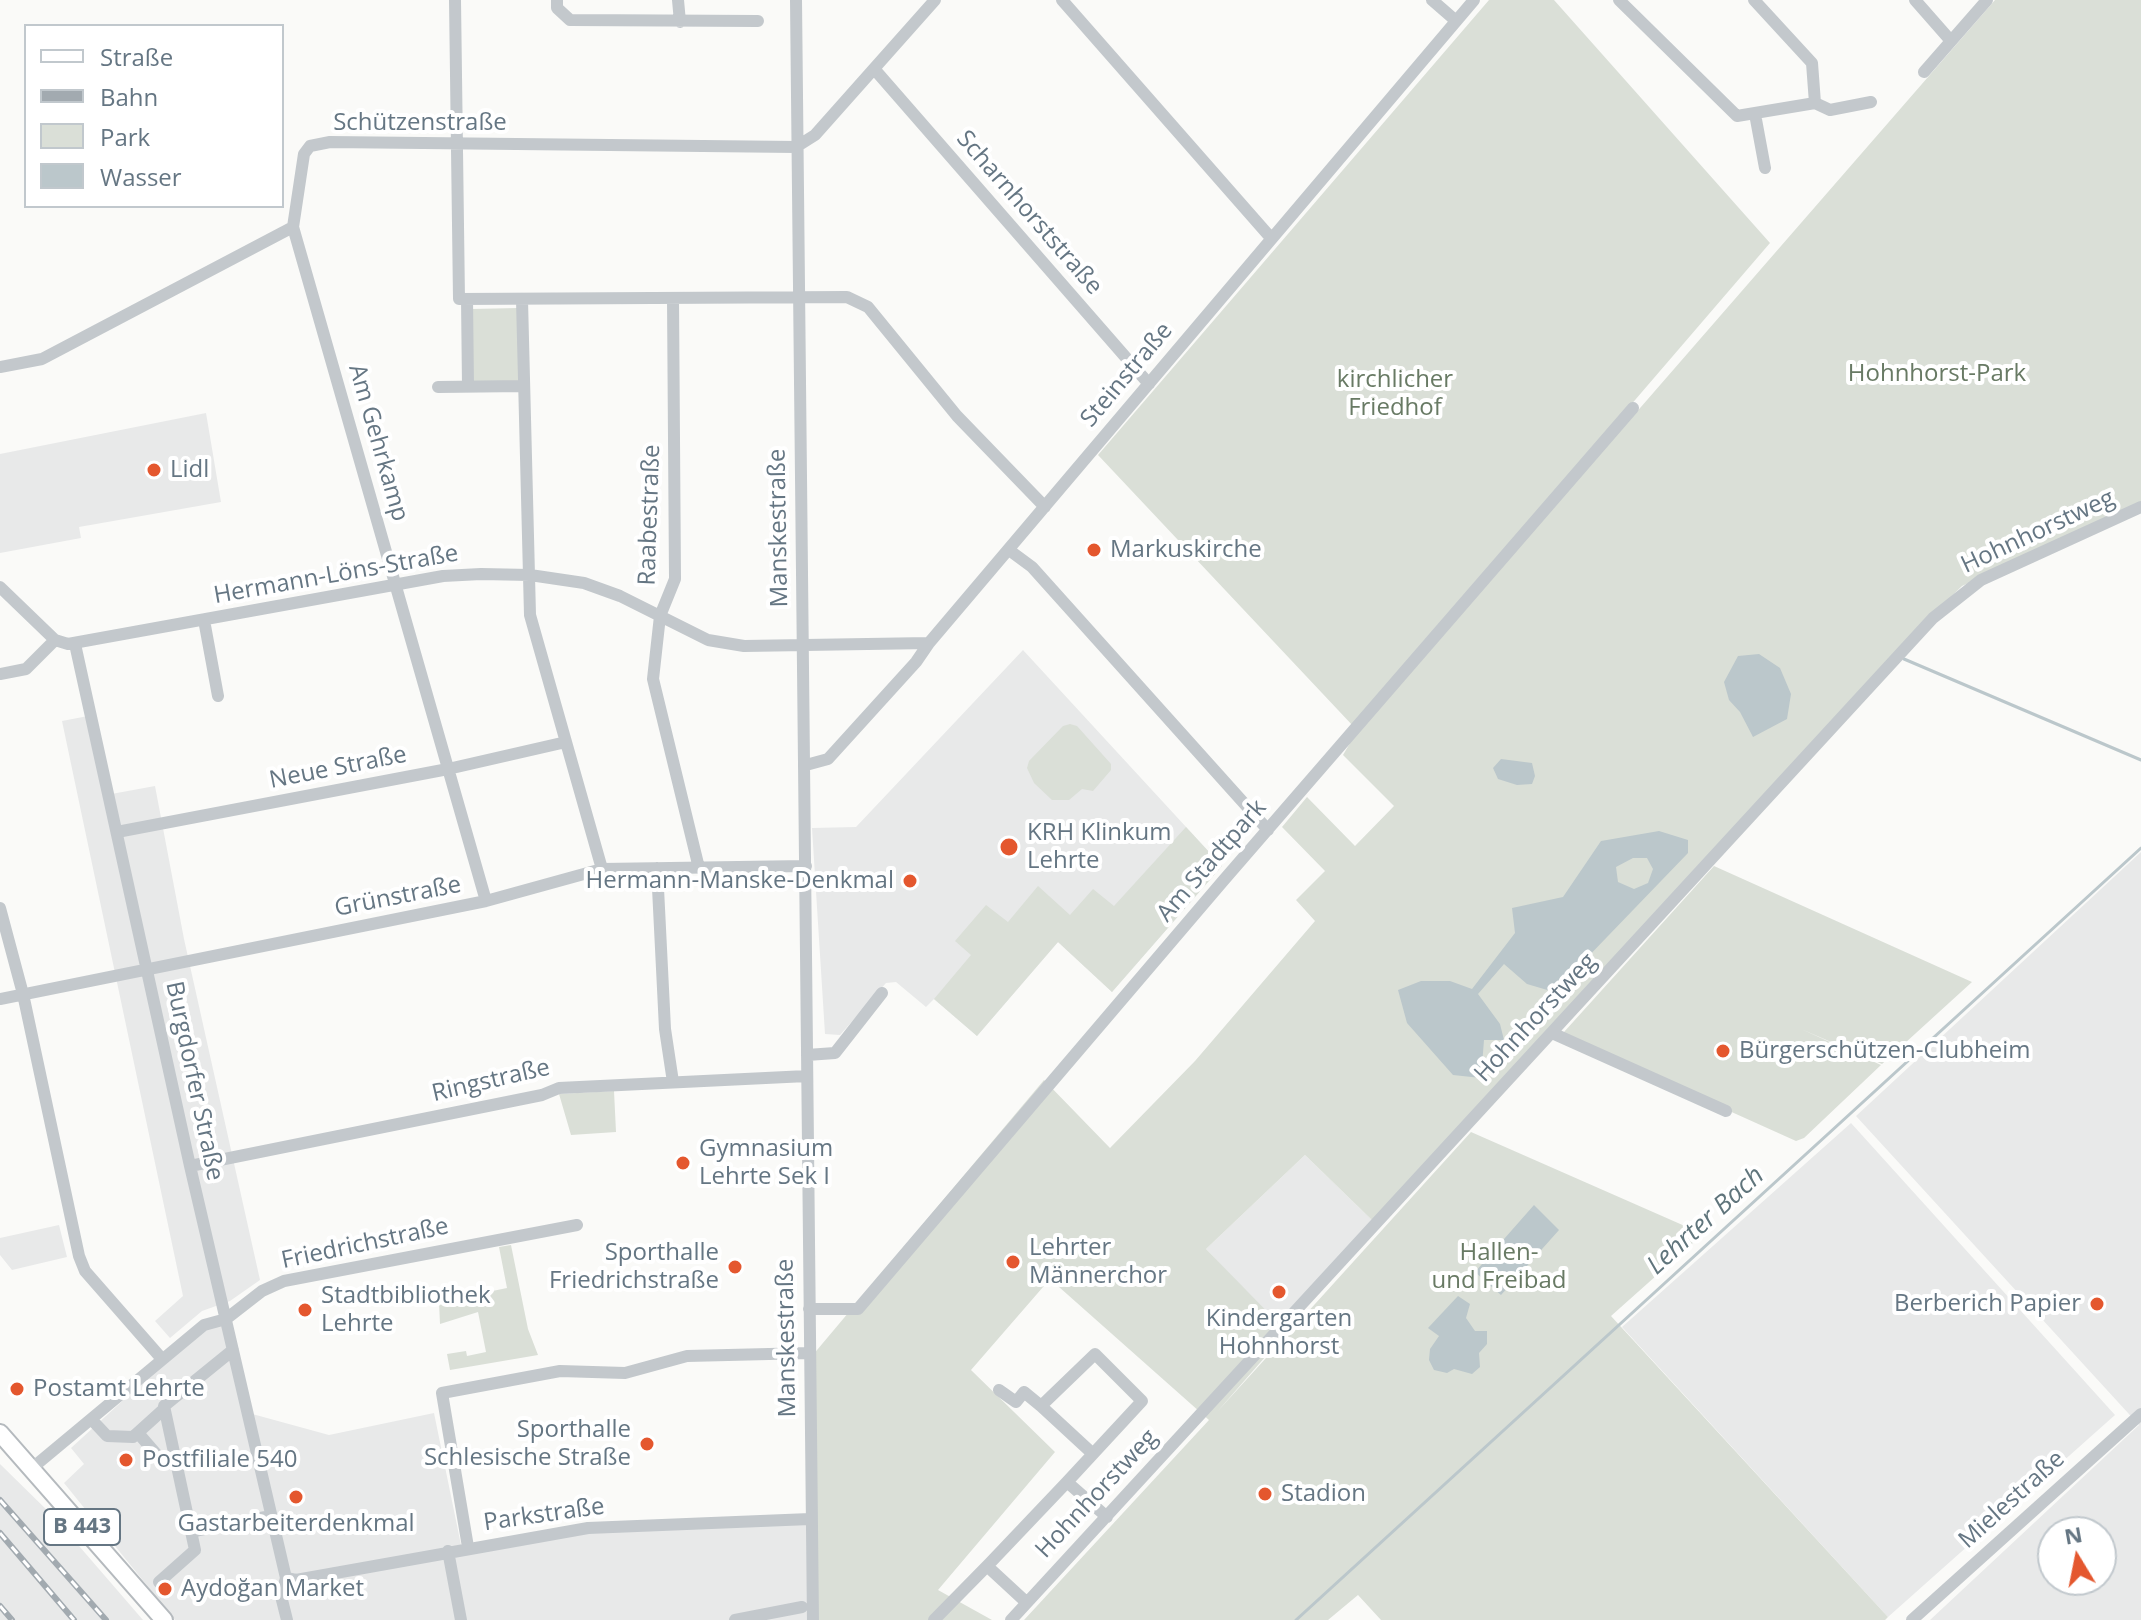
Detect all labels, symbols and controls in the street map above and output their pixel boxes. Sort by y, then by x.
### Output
legend [24,24,284,208]
text: Straße [100,40,173,73]
text: Bahn [100,80,158,113]
street label: Schützenstraße [333,109,507,137]
text: Park [100,120,150,153]
street label: Scharnhorststraße [950,125,1108,301]
text: Wasser [100,160,182,193]
street label: Steinstraße [1075,317,1179,433]
park label: Hohnhorst-Park [1848,360,2026,388]
street label: Am Gehrkamp [342,361,414,525]
park label: kirchlicher Friedhof [1337,366,1453,422]
street label: Raabestraße [633,444,667,586]
street label: Manskestraße [763,448,795,608]
place label: Lidl [170,456,209,484]
marker: Lidl [145,461,163,479]
street label: Hohnhorstweg [1957,484,2119,580]
place label: Markuskirche [1110,536,1262,564]
street label: Hermann-Löns-Straße [211,539,461,611]
marker: Markuskirche [1085,541,1103,559]
street label: Neue Straße [267,741,409,795]
street label: Am Stadtpark [1151,794,1273,928]
place label: KRH Klinkum Lehrte [1027,819,1172,875]
marker: KRH Klinkum Lehrte [998,836,1020,858]
place label: Hermann-Manske-Denkmal [586,867,894,895]
street label: Grünstraße [332,871,464,923]
marker: Hermann-Manske-Denkmal [901,872,919,890]
street label: Hohnhorstweg [1469,948,1603,1088]
street label: Burgdorfer Straße [159,979,229,1183]
place label: Bürgerschützen-Clubheim [1739,1037,2030,1065]
marker: Bürgerschützen-Clubheim [1714,1042,1732,1060]
street label: Ringstraße [429,1053,553,1109]
place label: Gymnasium Lehrte Sek I [699,1135,833,1191]
marker: Gymnasium Lehrte Sek I [674,1154,692,1172]
water label: Lehrter Bach [1641,1160,1771,1282]
street label: Friedrichstraße [279,1212,451,1276]
place label: Lehrter Männerchor [1029,1234,1167,1290]
place label: Sporthalle Friedrichstraße [549,1239,719,1295]
park label: Hallen- und Freibad [1432,1239,1566,1295]
marker: Lehrter Männerchor [1004,1253,1022,1271]
marker: Sporthalle Friedrichstraße [726,1258,744,1276]
street label: Manskestraße [771,1258,803,1418]
place label: Stadtbibliothek Lehrte [321,1282,491,1338]
marker: Kindergarten Hohnhorst [1270,1283,1288,1301]
place label: Berberich Papier [1894,1290,2081,1318]
marker: Berberich Papier [2088,1295,2106,1313]
marker: Stadtbibliothek Lehrte [296,1301,314,1319]
place label: Kindergarten Hohnhorst [1206,1305,1352,1361]
place label: Postamt Lehrte [33,1375,205,1403]
marker: Postamt Lehrte [8,1380,26,1398]
place label: Sporthalle Schlesische Straße [424,1416,631,1472]
street label: Hohnhorstweg [1030,1424,1164,1564]
marker: Sporthalle Schlesische Straße [638,1435,656,1453]
street label: Mielestraße [1953,1445,2071,1555]
place label: Postfiliale 540 [142,1446,297,1474]
marker: Postfiliale 540 [117,1451,135,1469]
place label: Stadion [1281,1480,1366,1508]
marker: Stadion [1256,1485,1274,1503]
marker: Gastarbeiterdenkmal [287,1488,305,1506]
street label: Parkstraße [482,1492,606,1538]
road number: B 443 [44,1509,120,1545]
place label: Gastarbeiterdenkmal [177,1510,415,1538]
north arrow [2037,1516,2117,1596]
text: N [2062,1518,2085,1551]
place label: Aydoğan Market [181,1575,364,1603]
marker: Aydoğan Market [156,1580,174,1598]

